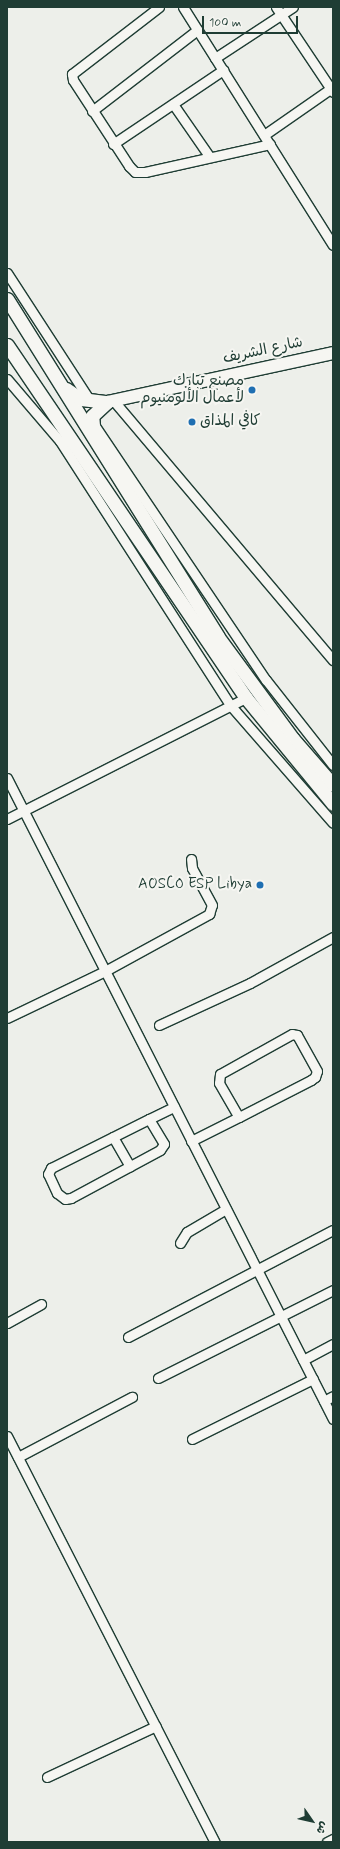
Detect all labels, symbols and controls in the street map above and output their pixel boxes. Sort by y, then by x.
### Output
scale bar [204,8,300,34]
text: 100 m [209,15,241,31]
street label: شارع الشريف [221,334,305,368]
place label: مصنع تبارك لأعمال الألومنيوم [140,372,244,407]
marker: مصنع تبارك لأعمال الألومنيوم [247,385,257,395]
place label: كافي المذاق [200,413,260,431]
marker: كافي المذاق [187,417,197,427]
place label: AOSCO ESP Libya [137,876,252,894]
marker: AOSCO ESP Libya [255,880,265,890]
north arrow [292,1801,332,1841]
text: ش [313,1819,331,1837]

